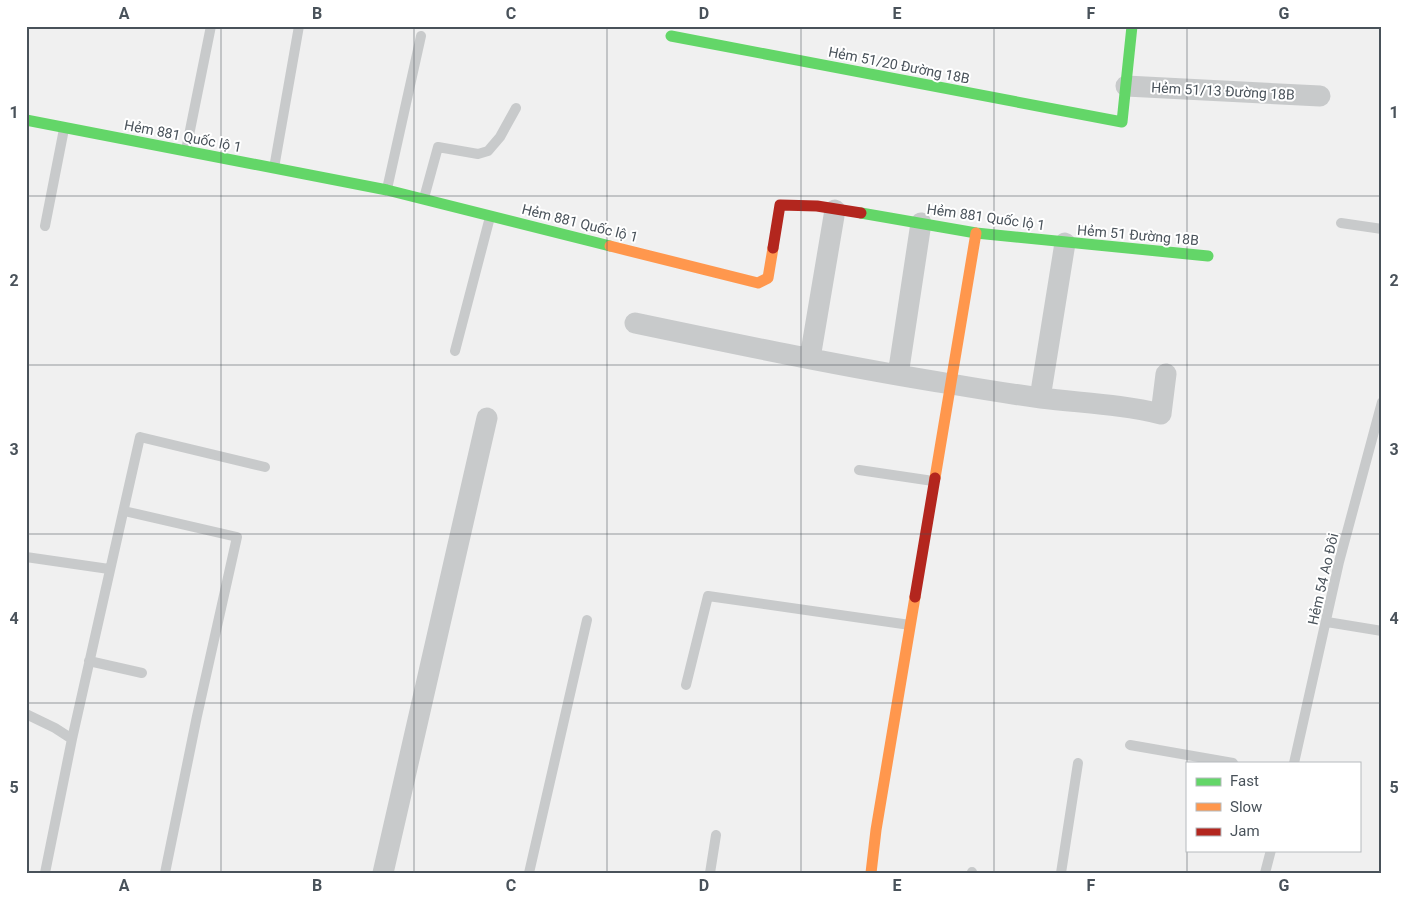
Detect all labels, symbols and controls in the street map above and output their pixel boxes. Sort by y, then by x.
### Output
text: A [119,4,130,23]
text: B [312,4,322,23]
text: C [506,4,516,23]
text: D [699,4,709,23]
text: E [893,4,902,23]
text: F [1087,4,1096,23]
text: G [1279,4,1290,23]
street label: Hẻm 51/20 Đường 18B [827,43,971,87]
street label: Hẻm 51/13 Đường 18B [1151,79,1295,103]
text: 1 [9,103,19,122]
text: 1 [1389,103,1399,122]
street label: Hẻm 881 Quốc lộ 1 [123,117,243,155]
street label: Hẻm 881 Quốc lộ 1 [520,201,640,245]
street label: Hẻm 881 Quốc lộ 1 [926,201,1046,233]
street label: Hẻm 51 Đường 18B [1077,222,1199,248]
text: 2 [9,271,19,290]
text: 2 [1389,271,1399,290]
text: 3 [9,440,19,459]
text: 3 [1389,440,1399,459]
street label: Hẻm 54 Ao Đôi [1305,532,1341,626]
text: 4 [9,609,19,628]
text: 4 [1389,609,1399,628]
legend [1186,762,1360,852]
text: Fast [1230,772,1259,790]
text: 5 [9,778,19,797]
text: 5 [1389,778,1399,797]
text: Slow [1230,798,1262,816]
text: Jam [1230,822,1260,840]
text: A [119,876,130,895]
text: B [312,876,322,895]
text: C [506,876,516,895]
text: D [699,876,709,895]
text: E [893,876,902,895]
text: F [1087,876,1096,895]
text: G [1279,876,1290,895]

